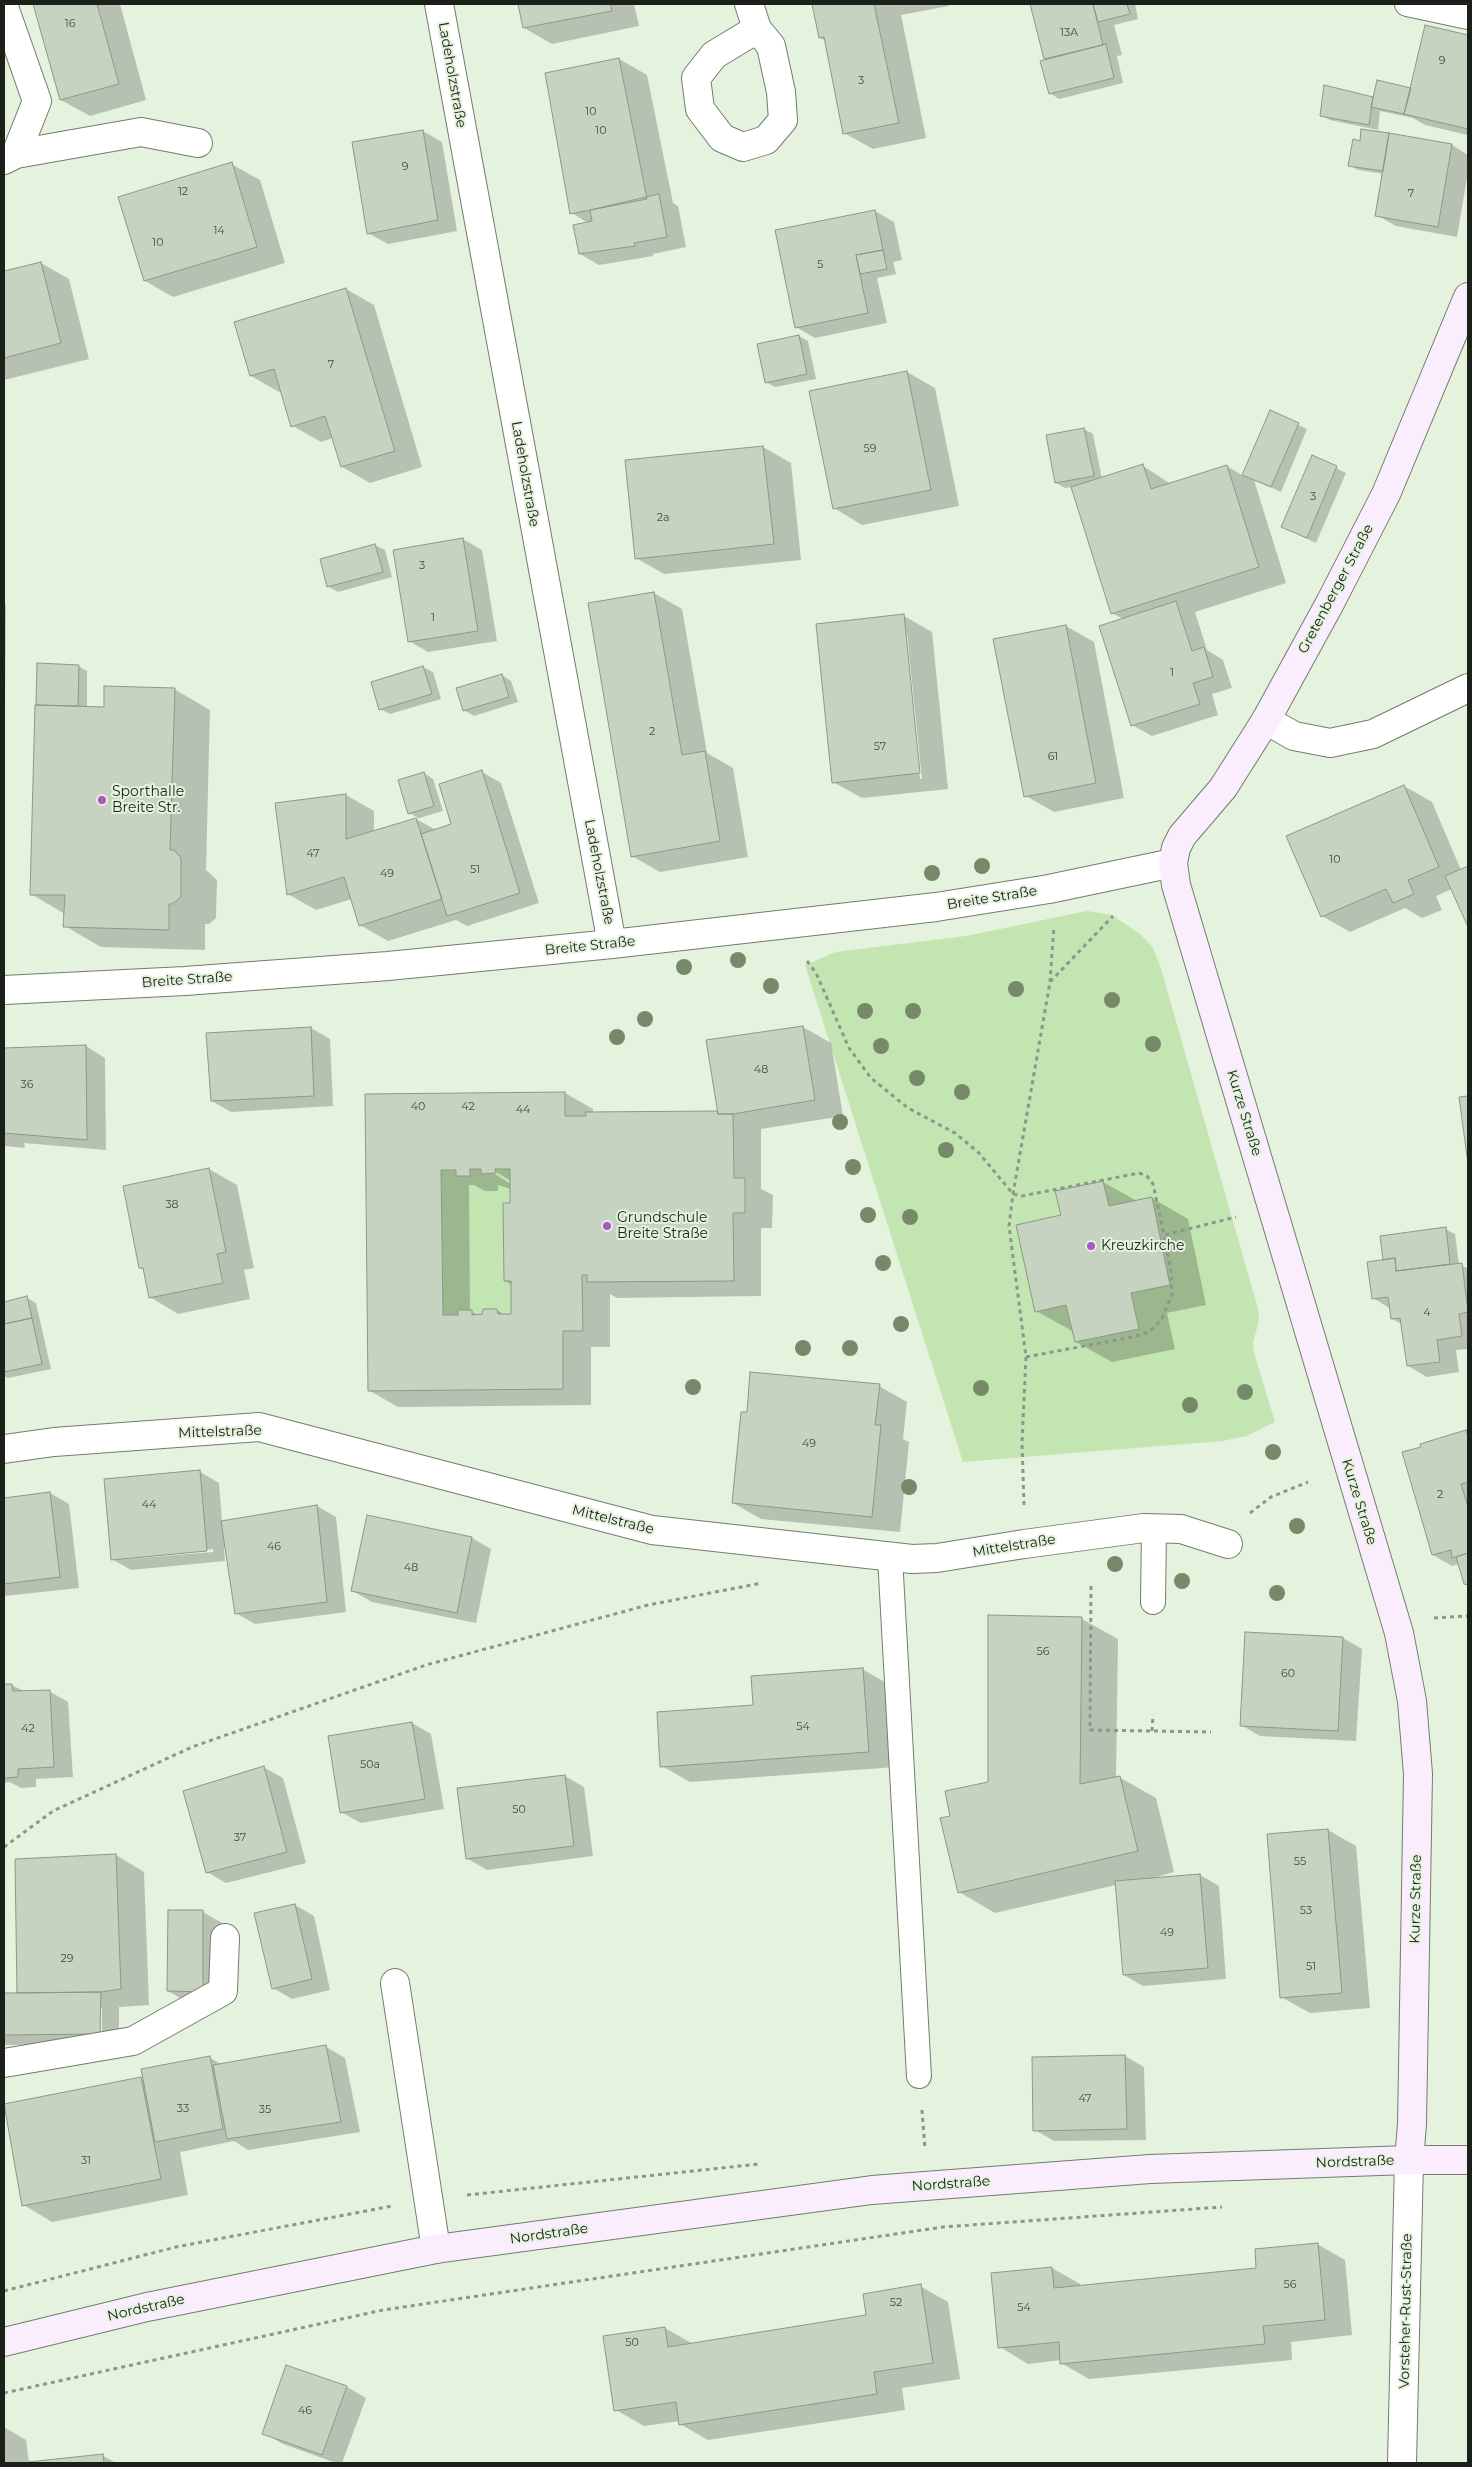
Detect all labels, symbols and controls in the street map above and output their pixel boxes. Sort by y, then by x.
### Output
house number: 16 [65,17,75,31]
street label: Ladeholzstraße [434,21,470,129]
house number: 13A [1060,26,1078,40]
house number: 9 [1439,54,1445,68]
house number: 3 [858,74,864,88]
house number: 10 [585,105,597,119]
house number: 10 [595,124,607,138]
house number: 9 [402,160,408,174]
house number: 12 [178,185,188,199]
house number: 7 [1408,187,1414,201]
house number: 14 [213,224,225,238]
house number: 10 [152,236,164,250]
house number: 5 [817,258,823,272]
house number: 7 [328,358,334,372]
street label: Ladeholzstraße [507,420,543,528]
house number: 59 [864,442,876,456]
house number: 3 [1310,490,1316,504]
house number: 2a [657,511,669,525]
street label: Gretenberger Straße [1295,521,1377,657]
house number: 3 [419,559,425,573]
house number: 1 [431,611,435,625]
house number: 1 [1170,666,1174,680]
house number: 2 [649,725,655,739]
house number: 57 [874,740,886,754]
house number: 61 [1048,750,1058,764]
place label: Sporthalle Breite Str. [112,784,184,816]
marker: Sporthalle Breite Str. [96,794,108,806]
street label: Ladeholzstraße [581,818,617,926]
house number: 47 [306,847,320,861]
house number: 10 [1329,853,1341,867]
house number: 51 [470,863,480,877]
house number: 49 [380,867,394,881]
street label: Breite Straße [946,883,1038,913]
street label: Breite Straße [544,933,636,959]
street label: Breite Straße [141,968,233,992]
house number: 48 [754,1063,768,1077]
street label: Kurze Straße [1223,1068,1265,1158]
house number: 36 [21,1078,33,1092]
house number: 40 [411,1100,425,1114]
house number: 42 [461,1100,475,1114]
house number: 44 [516,1103,530,1117]
house number: 38 [165,1198,179,1212]
place label: Grundschule Breite Straße [617,1210,708,1242]
marker: Grundschule Breite Straße [601,1220,613,1232]
place label: Kreuzkirche [1101,1238,1185,1254]
marker: Kreuzkirche [1085,1240,1097,1252]
house number: 4 [1423,1306,1431,1320]
street label: Mittelstraße [178,1422,262,1442]
house number: 49 [802,1437,816,1451]
street label: Kurze Straße [1338,1457,1380,1547]
house number: 2 [1437,1488,1443,1502]
house number: 44 [142,1498,156,1512]
street label: Mittelstraße [570,1502,656,1538]
street label: Mittelstraße [971,1531,1057,1561]
house number: 46 [267,1540,281,1554]
house number: 48 [404,1561,418,1575]
house number: 56 [1037,1645,1049,1659]
house number: 60 [1281,1667,1295,1681]
house number: 54 [796,1720,810,1734]
house number: 42 [21,1722,35,1736]
house number: 50a [360,1758,380,1772]
house number: 50 [512,1803,526,1817]
house number: 37 [234,1831,246,1845]
street label: Kurze Straße [1407,1854,1425,1944]
house number: 55 [1294,1855,1306,1869]
house number: 53 [1300,1904,1312,1918]
house number: 49 [1160,1926,1174,1940]
house number: 29 [61,1952,73,1966]
house number: 51 [1306,1960,1316,1974]
house number: 47 [1078,2092,1092,2106]
house number: 33 [177,2102,189,2116]
house number: 35 [259,2103,271,2117]
street label: Nordstraße [1315,2152,1395,2172]
house number: 31 [81,2154,91,2168]
street label: Nordstraße [911,2173,991,2195]
street label: Nordstraße [509,2220,589,2248]
street label: Vorsteher-Rust-Straße [1396,2233,1416,2389]
house number: 56 [1284,2278,1296,2292]
street label: Nordstraße [106,2291,186,2325]
house number: 52 [890,2296,902,2310]
house number: 54 [1017,2301,1031,2315]
house number: 50 [625,2336,639,2350]
house number: 46 [298,2404,312,2418]

